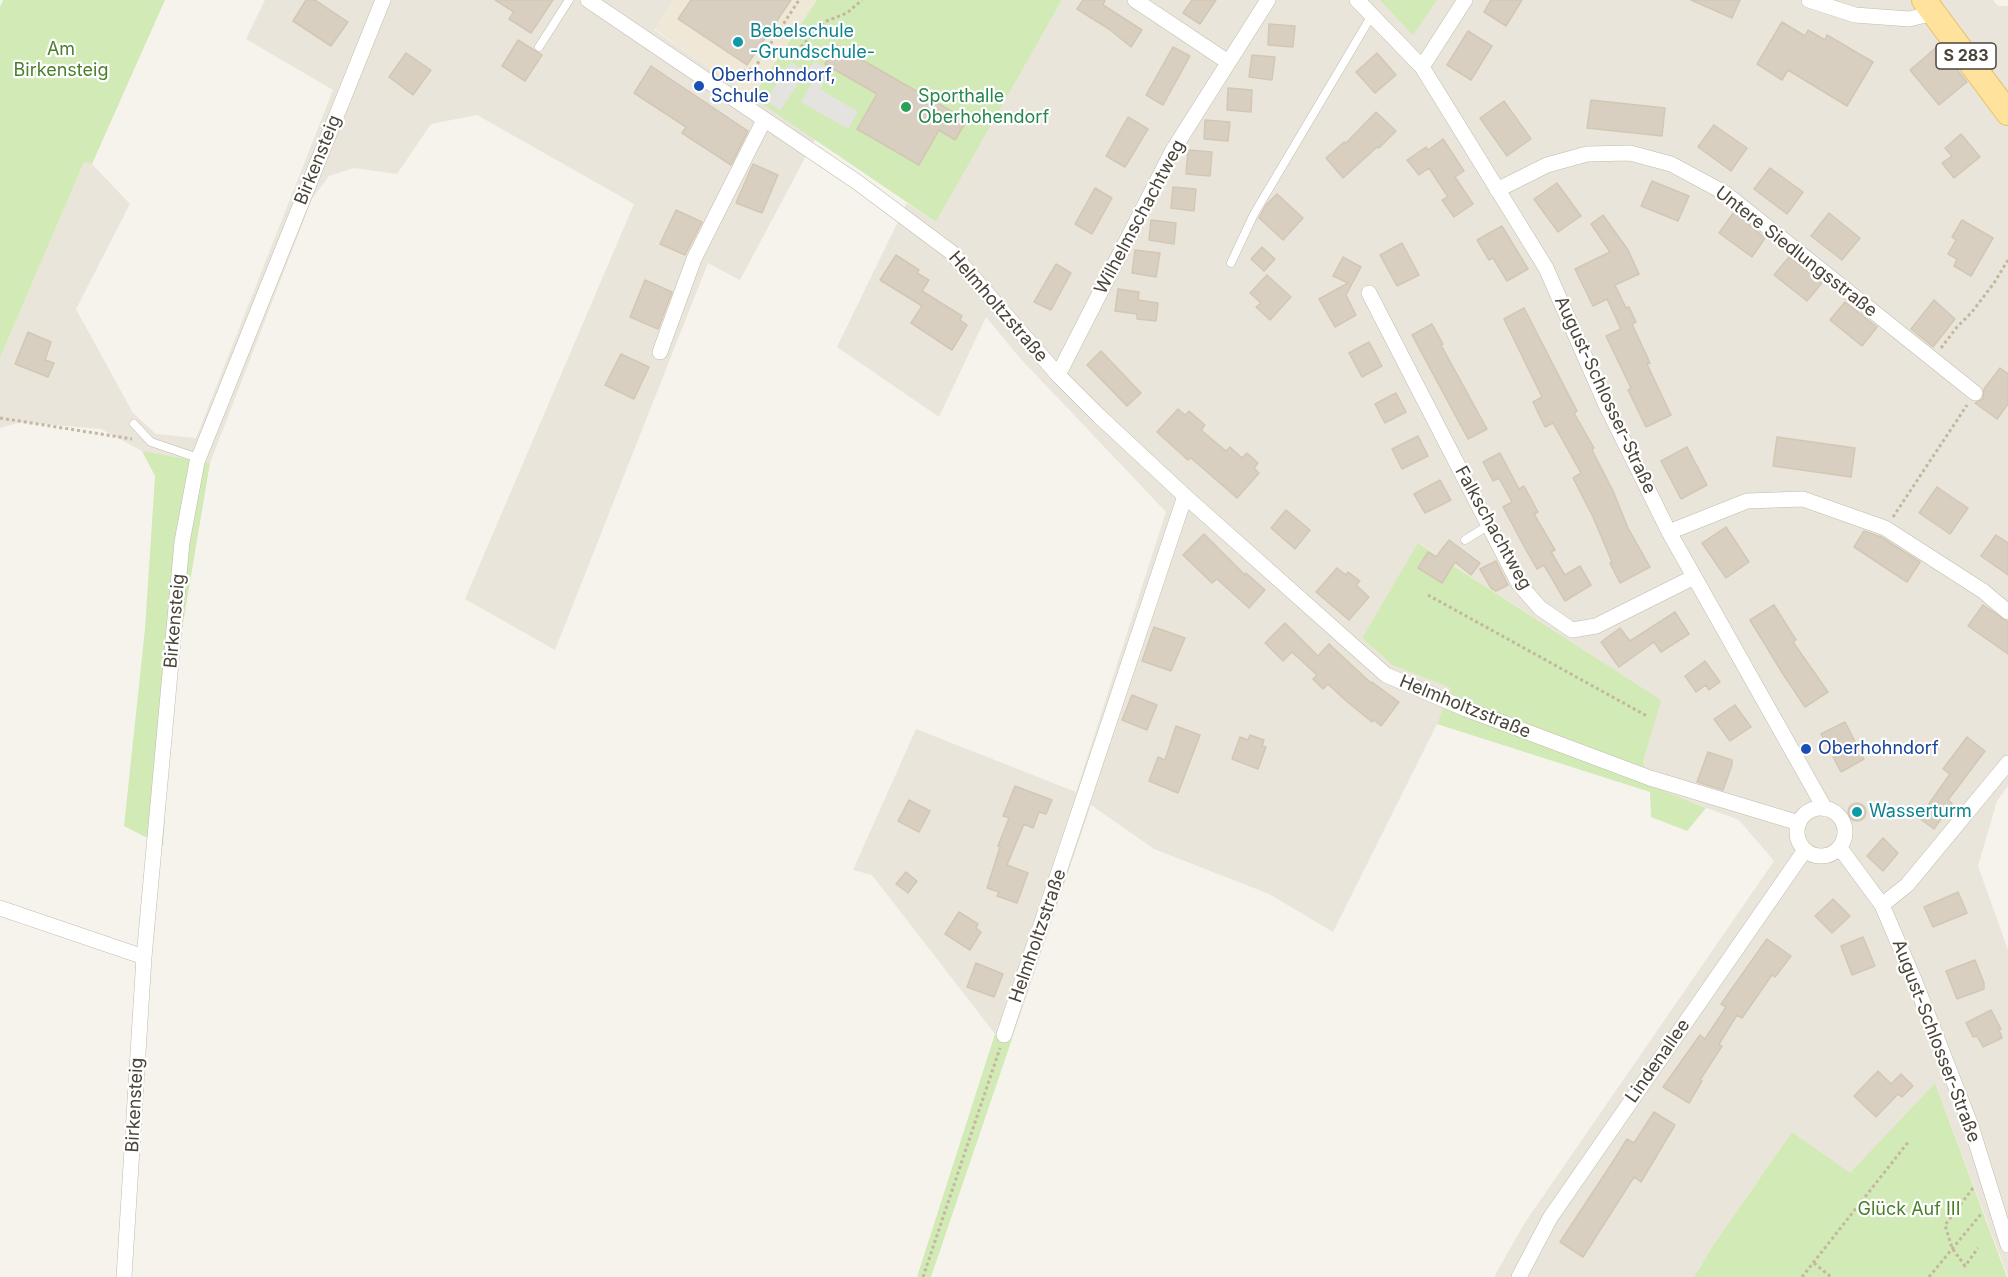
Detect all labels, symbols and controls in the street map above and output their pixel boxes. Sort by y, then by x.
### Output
place label: Bebelschule -Grundschule- [750,21,875,63]
marker: Bebelschule -Grundschule- [731,35,745,49]
park label: Am Birkensteig [14,39,108,82]
road number: S 283 [1936,43,1996,69]
place label: Oberhohndorf, Schule [711,65,836,107]
marker: Oberhohndorf, Schule [692,79,706,93]
place label: Sporthalle Oberhohendorf [918,86,1049,128]
marker: Sporthalle Oberhohendorf [899,100,913,114]
street label: Birkensteig [290,112,346,208]
street label: Wilhelmschachtweg [1090,136,1190,298]
street label: Untere Siedlungsstraße [1711,182,1881,322]
street label: Helmholtzstraße [944,247,1052,367]
street label: August-Schlosser-Straße [1550,293,1660,497]
street label: Falkschachtweg [1450,462,1536,594]
street label: Birkensteig [160,573,190,669]
street label: Helmholtzstraße [1396,671,1534,743]
place label: Oberhohndorf [1818,738,1939,760]
marker: Oberhohndorf [1799,742,1813,756]
place label: Wasserturm [1869,801,1972,823]
marker: Wasserturm [1850,805,1864,819]
street label: Helmholtzstraße [1005,866,1071,1006]
street label: August-Schlosser-Straße [1887,937,1985,1145]
street label: Lindenallee [1621,1015,1695,1107]
street label: Birkensteig [122,1057,148,1153]
park label: Glück Auf III [1858,1199,1960,1221]

